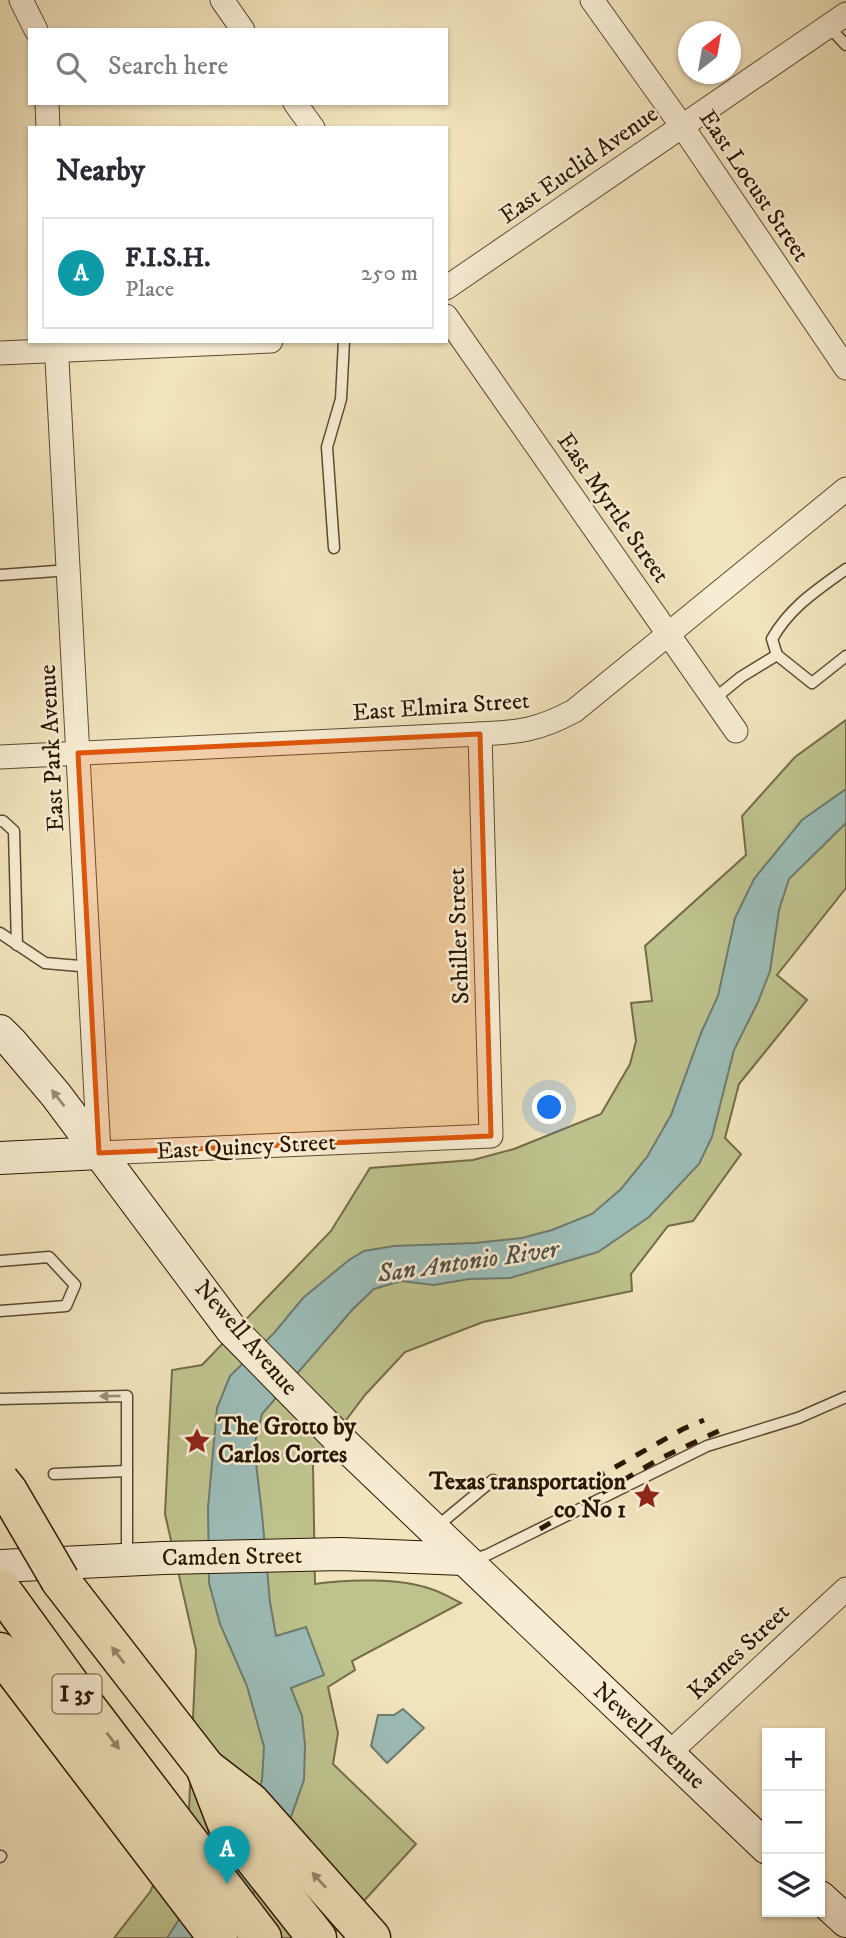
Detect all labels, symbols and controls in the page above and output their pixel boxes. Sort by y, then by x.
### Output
north arrow [678,21,741,84]
search box [28,28,448,105]
icon: search [52,48,90,86]
text: Search here [108,50,228,83]
street label: East Euclid Avenue [494,99,664,231]
street label: East Locust Street [692,104,816,268]
text: Nearby [56,153,145,190]
text: F.I.S.H. [125,242,210,275]
text: A [74,259,88,288]
text: 250 m [361,259,418,288]
text: Place [125,275,174,304]
street label: East Myrtle Street [550,427,676,589]
street label: East Park Avenue [33,664,71,832]
street label: East Elmira Street [351,686,531,728]
street label: Schiller Street [442,867,476,1005]
one-way arrow [52,1089,66,1107]
your location [532,1090,566,1124]
street label: East Quincy Street [155,1127,337,1167]
water label: San Antonio River [374,1233,562,1291]
street label: Newell Avenue [188,1274,304,1402]
one-way arrow [99,1391,121,1402]
place label: The Grotto by Carlos Cortes [217,1412,357,1470]
place icon: The Grotto by Carlos Cortes [182,1426,212,1456]
place label: Texas transportation co No 1 [428,1467,626,1525]
place icon: Texas transportation co No 1 [632,1481,662,1511]
street label: Camden Street [162,1541,303,1573]
street label: Karnes Street [682,1597,796,1707]
one-way arrow [111,1647,126,1665]
road number: I 35 [52,1674,102,1714]
street label: Newell Avenue [586,1676,712,1796]
map controls [762,1728,825,1917]
button: + [762,1728,825,1791]
one-way arrow [106,1732,121,1750]
button: − [762,1791,825,1854]
pin: A [204,1826,250,1884]
button: layers [762,1854,825,1917]
one-way arrow [311,1872,327,1889]

